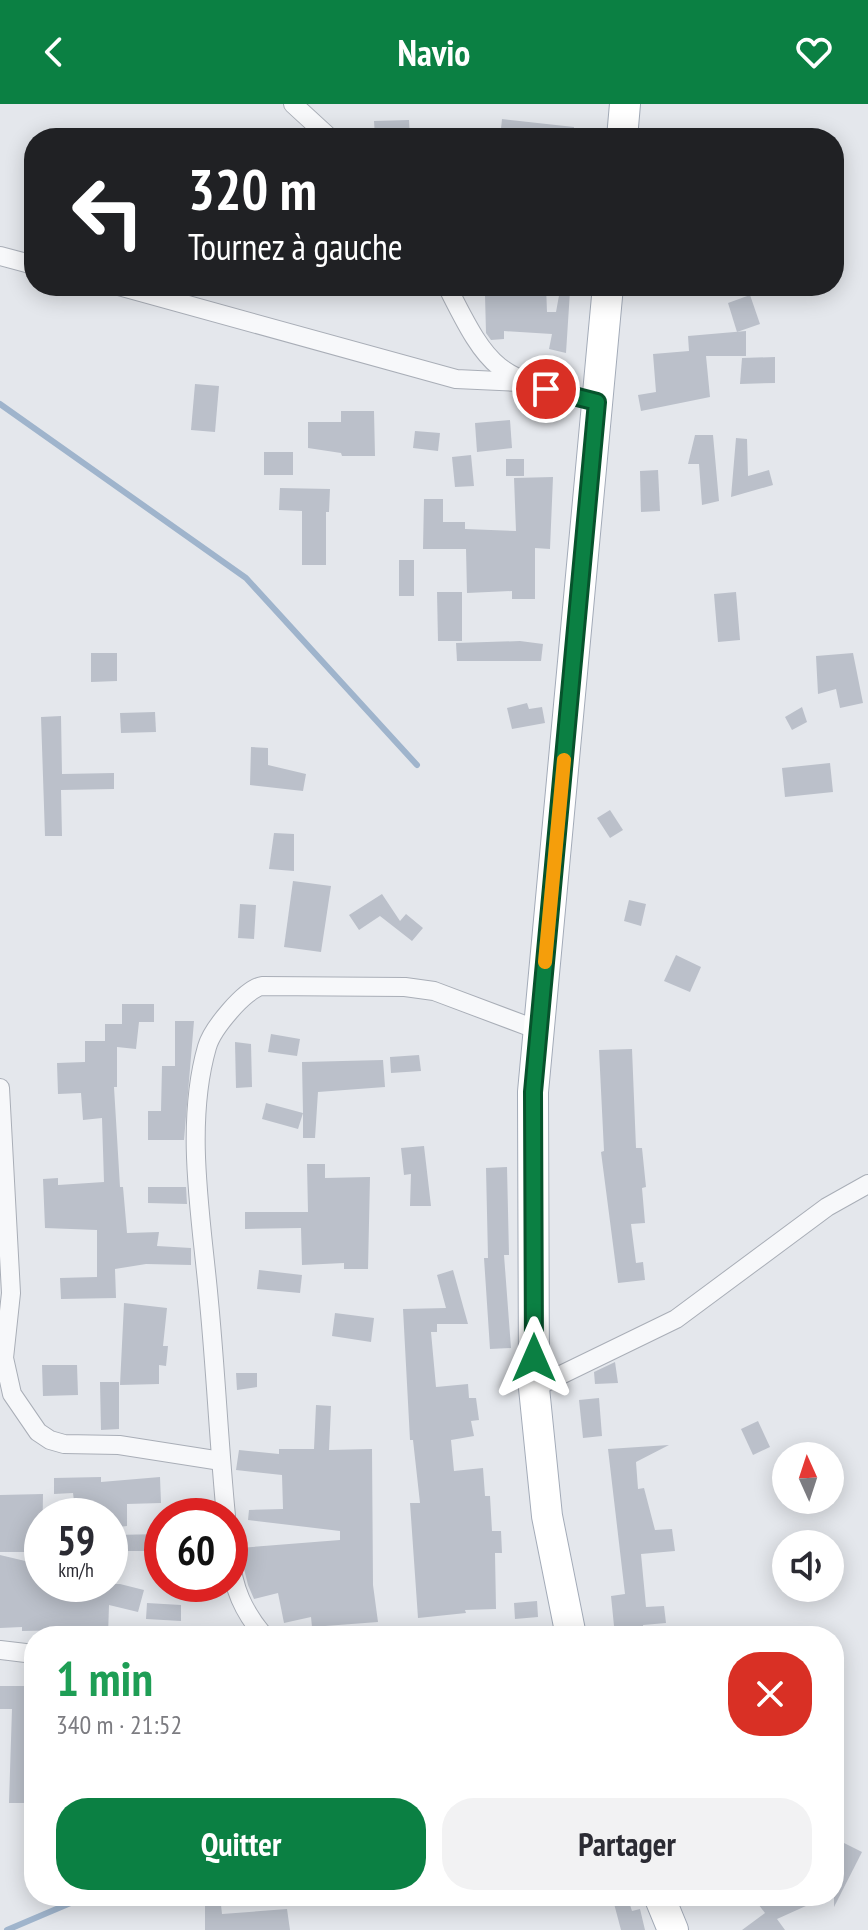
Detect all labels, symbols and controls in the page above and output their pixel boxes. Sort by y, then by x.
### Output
text: Navio [398,29,470,76]
icon: back [32,30,76,74]
icon: heart [792,30,836,74]
text: 320 m [188,153,317,225]
icon: left [56,160,160,264]
text: Tournez à gauche [188,223,403,270]
pin [512,355,580,423]
icon: arrive [524,367,568,411]
position arrow [492,1316,576,1400]
north arrow [772,1442,844,1514]
map controls [772,1442,844,1602]
speed limit sign: 60 [144,1498,248,1602]
text: 59 [57,1514,95,1566]
button: sound [772,1530,844,1602]
text: km/h [58,1557,94,1583]
text: 1 min [56,1647,153,1709]
button: close [728,1652,812,1736]
text: 340 m · 21:52 [56,1708,182,1741]
button: Quitter [56,1798,426,1890]
button: Partager [442,1798,812,1890]

